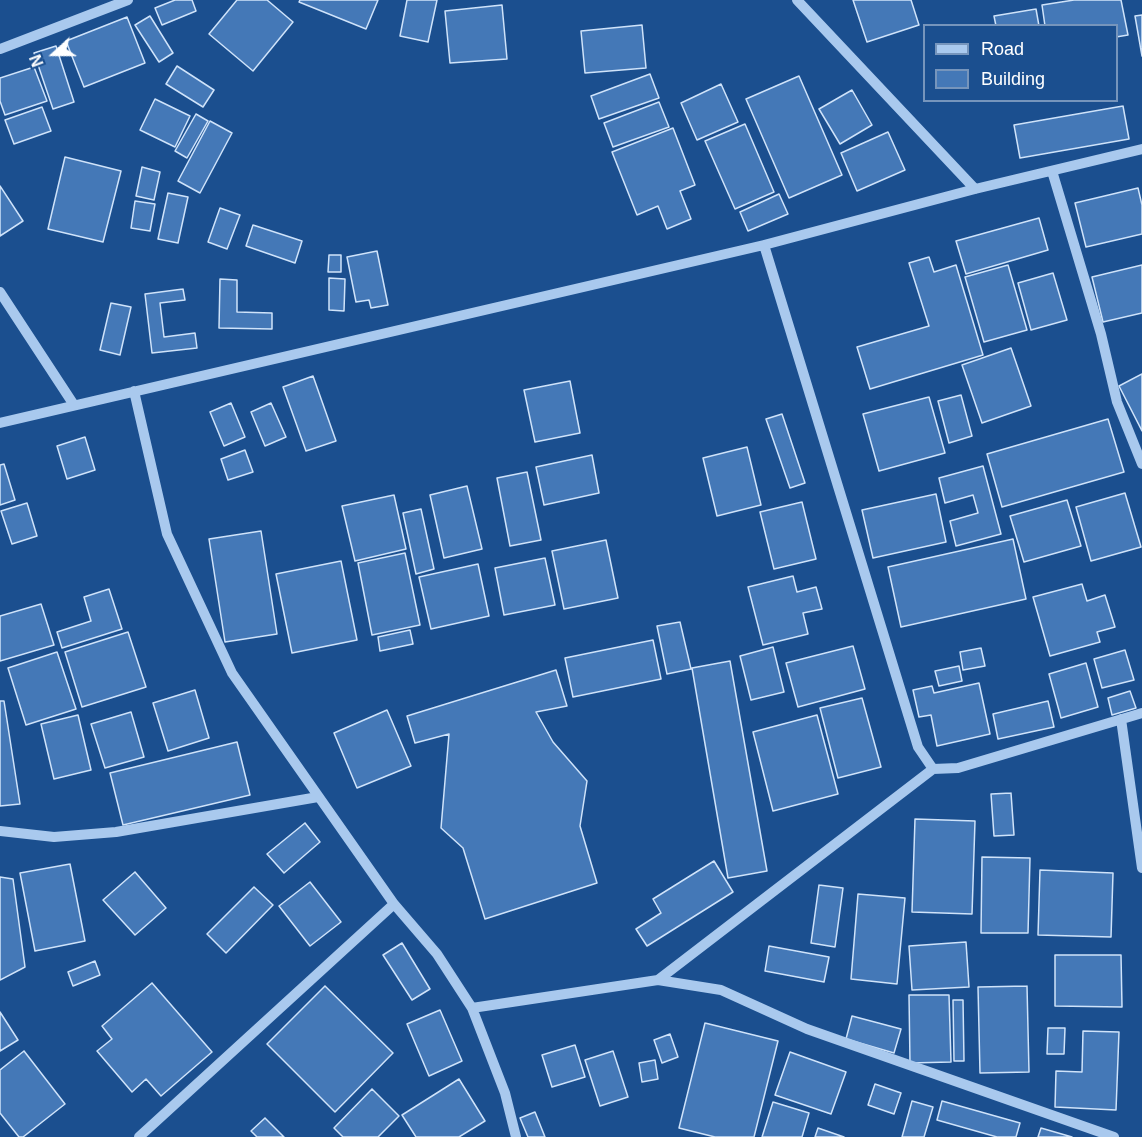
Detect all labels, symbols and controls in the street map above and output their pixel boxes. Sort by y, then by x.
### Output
north arrow [24,24,84,84]
legend [923,24,1118,102]
text: Road [981,39,1024,59]
text: N [27,52,47,69]
text: Building [981,69,1045,89]

